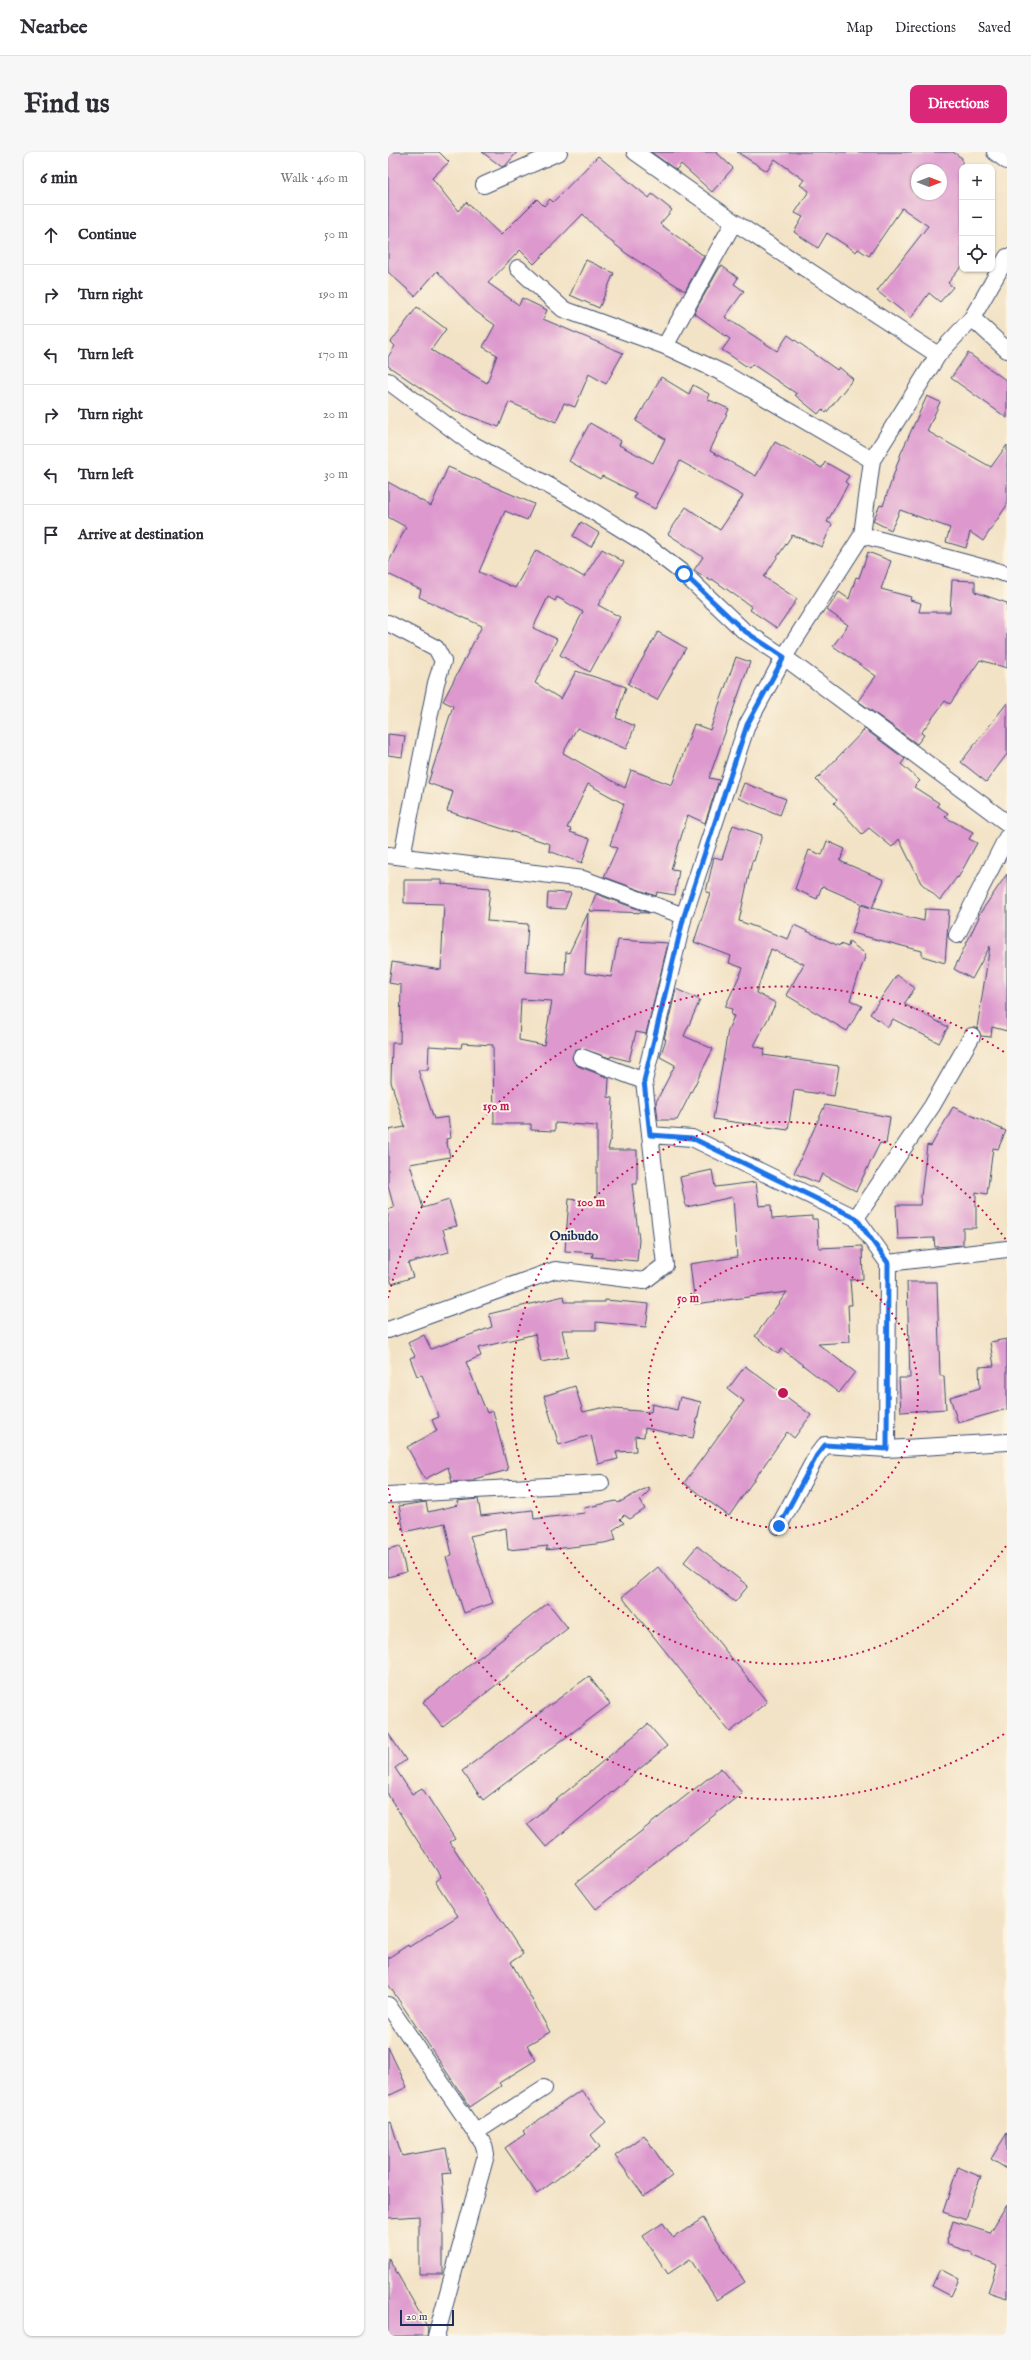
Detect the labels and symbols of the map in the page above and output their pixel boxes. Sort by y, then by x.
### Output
north arrow [911,164,947,200]
route start [675,565,693,583]
text: 150 m [483,1099,510,1114]
text: 100 m [577,1195,606,1210]
district label: Onibudo [550,1228,598,1245]
text: 50 m [677,1291,700,1306]
centre of rings [776,1386,790,1400]
route end [770,1517,788,1535]
scale bar [400,2308,454,2327]

